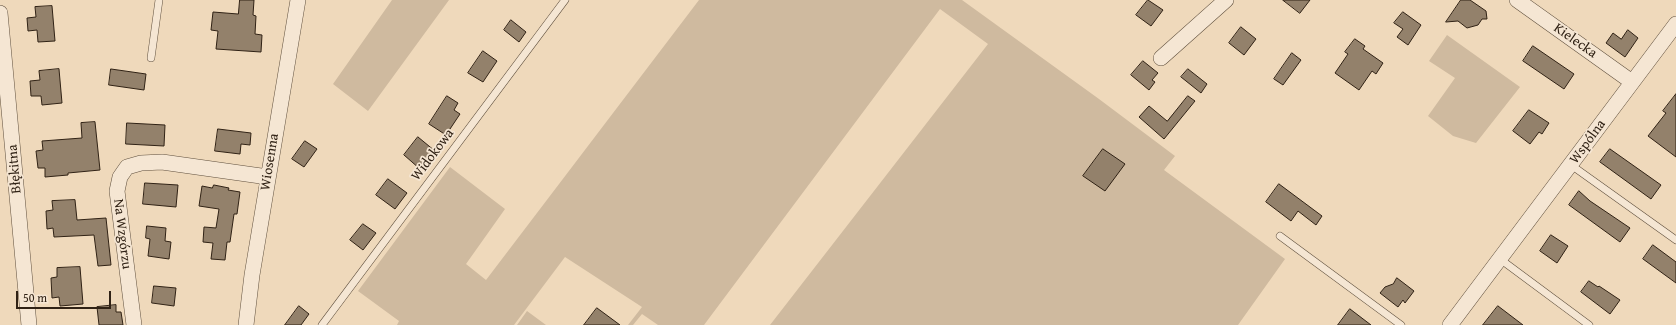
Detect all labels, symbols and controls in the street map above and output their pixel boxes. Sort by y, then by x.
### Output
street label: Kielecka [1550,20,1600,62]
street label: Wspólna [1566,117,1610,167]
street label: Widokowa [408,126,458,184]
street label: Wiosenna [257,132,283,192]
street label: Błękitna [4,144,26,194]
street label: Na Wzgórzu [109,198,135,270]
scale bar [18,283,113,309]
text: 50 m [23,289,47,306]

